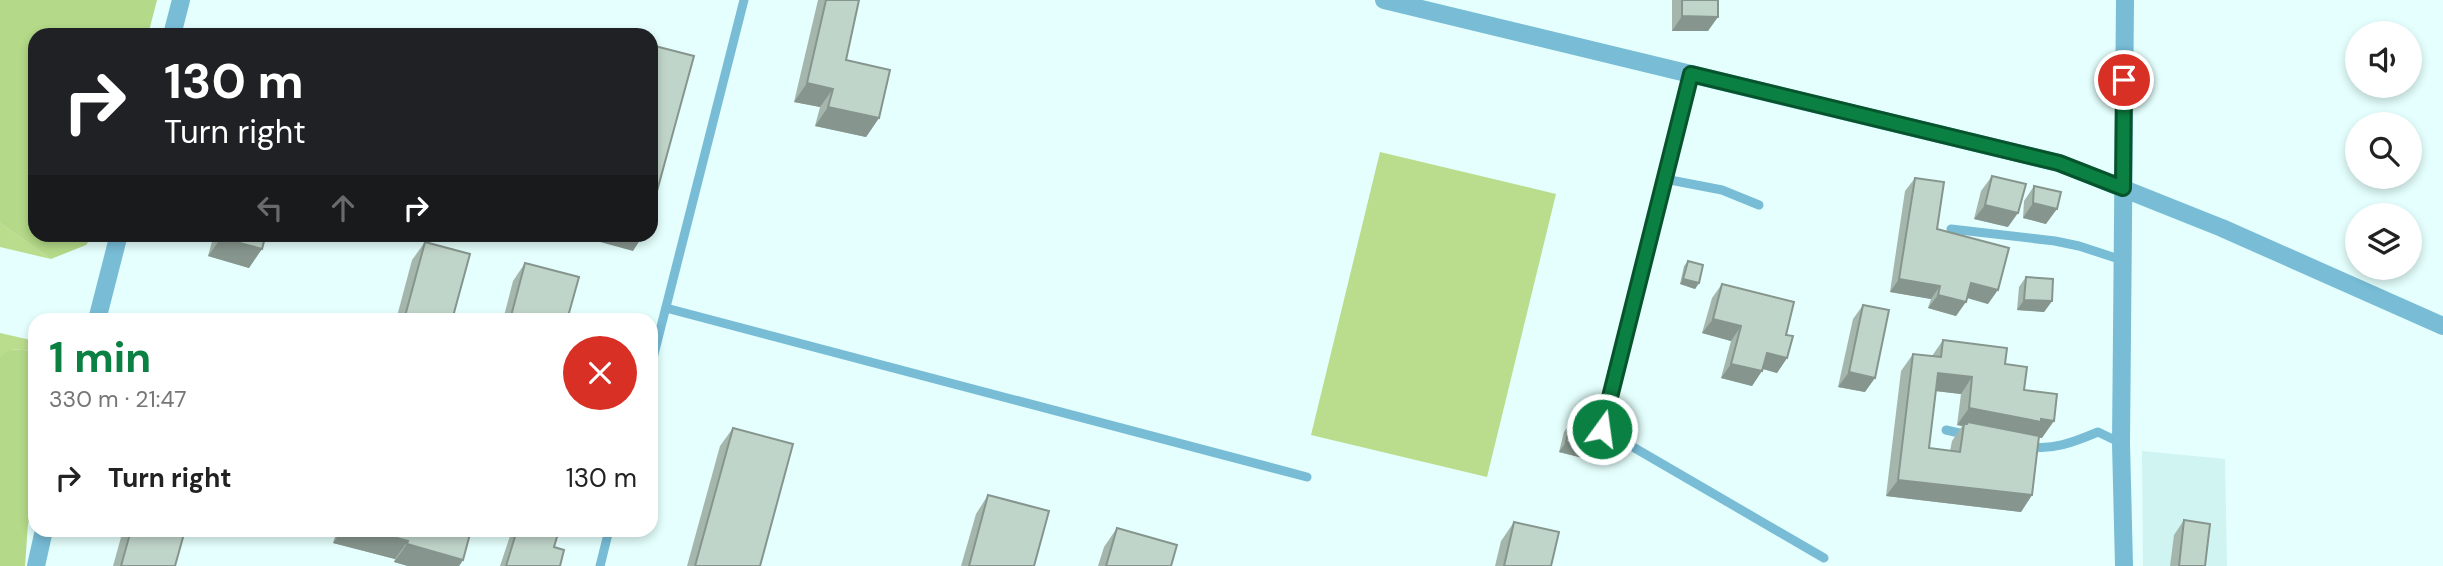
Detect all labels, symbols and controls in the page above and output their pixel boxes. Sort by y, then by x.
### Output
map controls [2345,21,2422,280]
button: sound [2345,21,2422,98]
text: 130 m [164,49,304,113]
pin [2094,50,2154,110]
icon: right [49,56,140,147]
icon: arrive [2105,61,2143,99]
text: Turn right [164,111,306,153]
button: search [2345,112,2422,189]
icon: left [251,189,289,227]
icon: ahead [324,189,362,227]
icon: right [397,189,435,227]
button: layers [2345,203,2422,280]
text: 1 min [49,330,151,385]
button: close [563,336,637,410]
text: 330 m · 21:47 [49,384,187,414]
position arrow [1565,392,1639,466]
icon: right [49,459,87,497]
text: Turn right [108,461,232,495]
text: 130 m [566,461,637,495]

